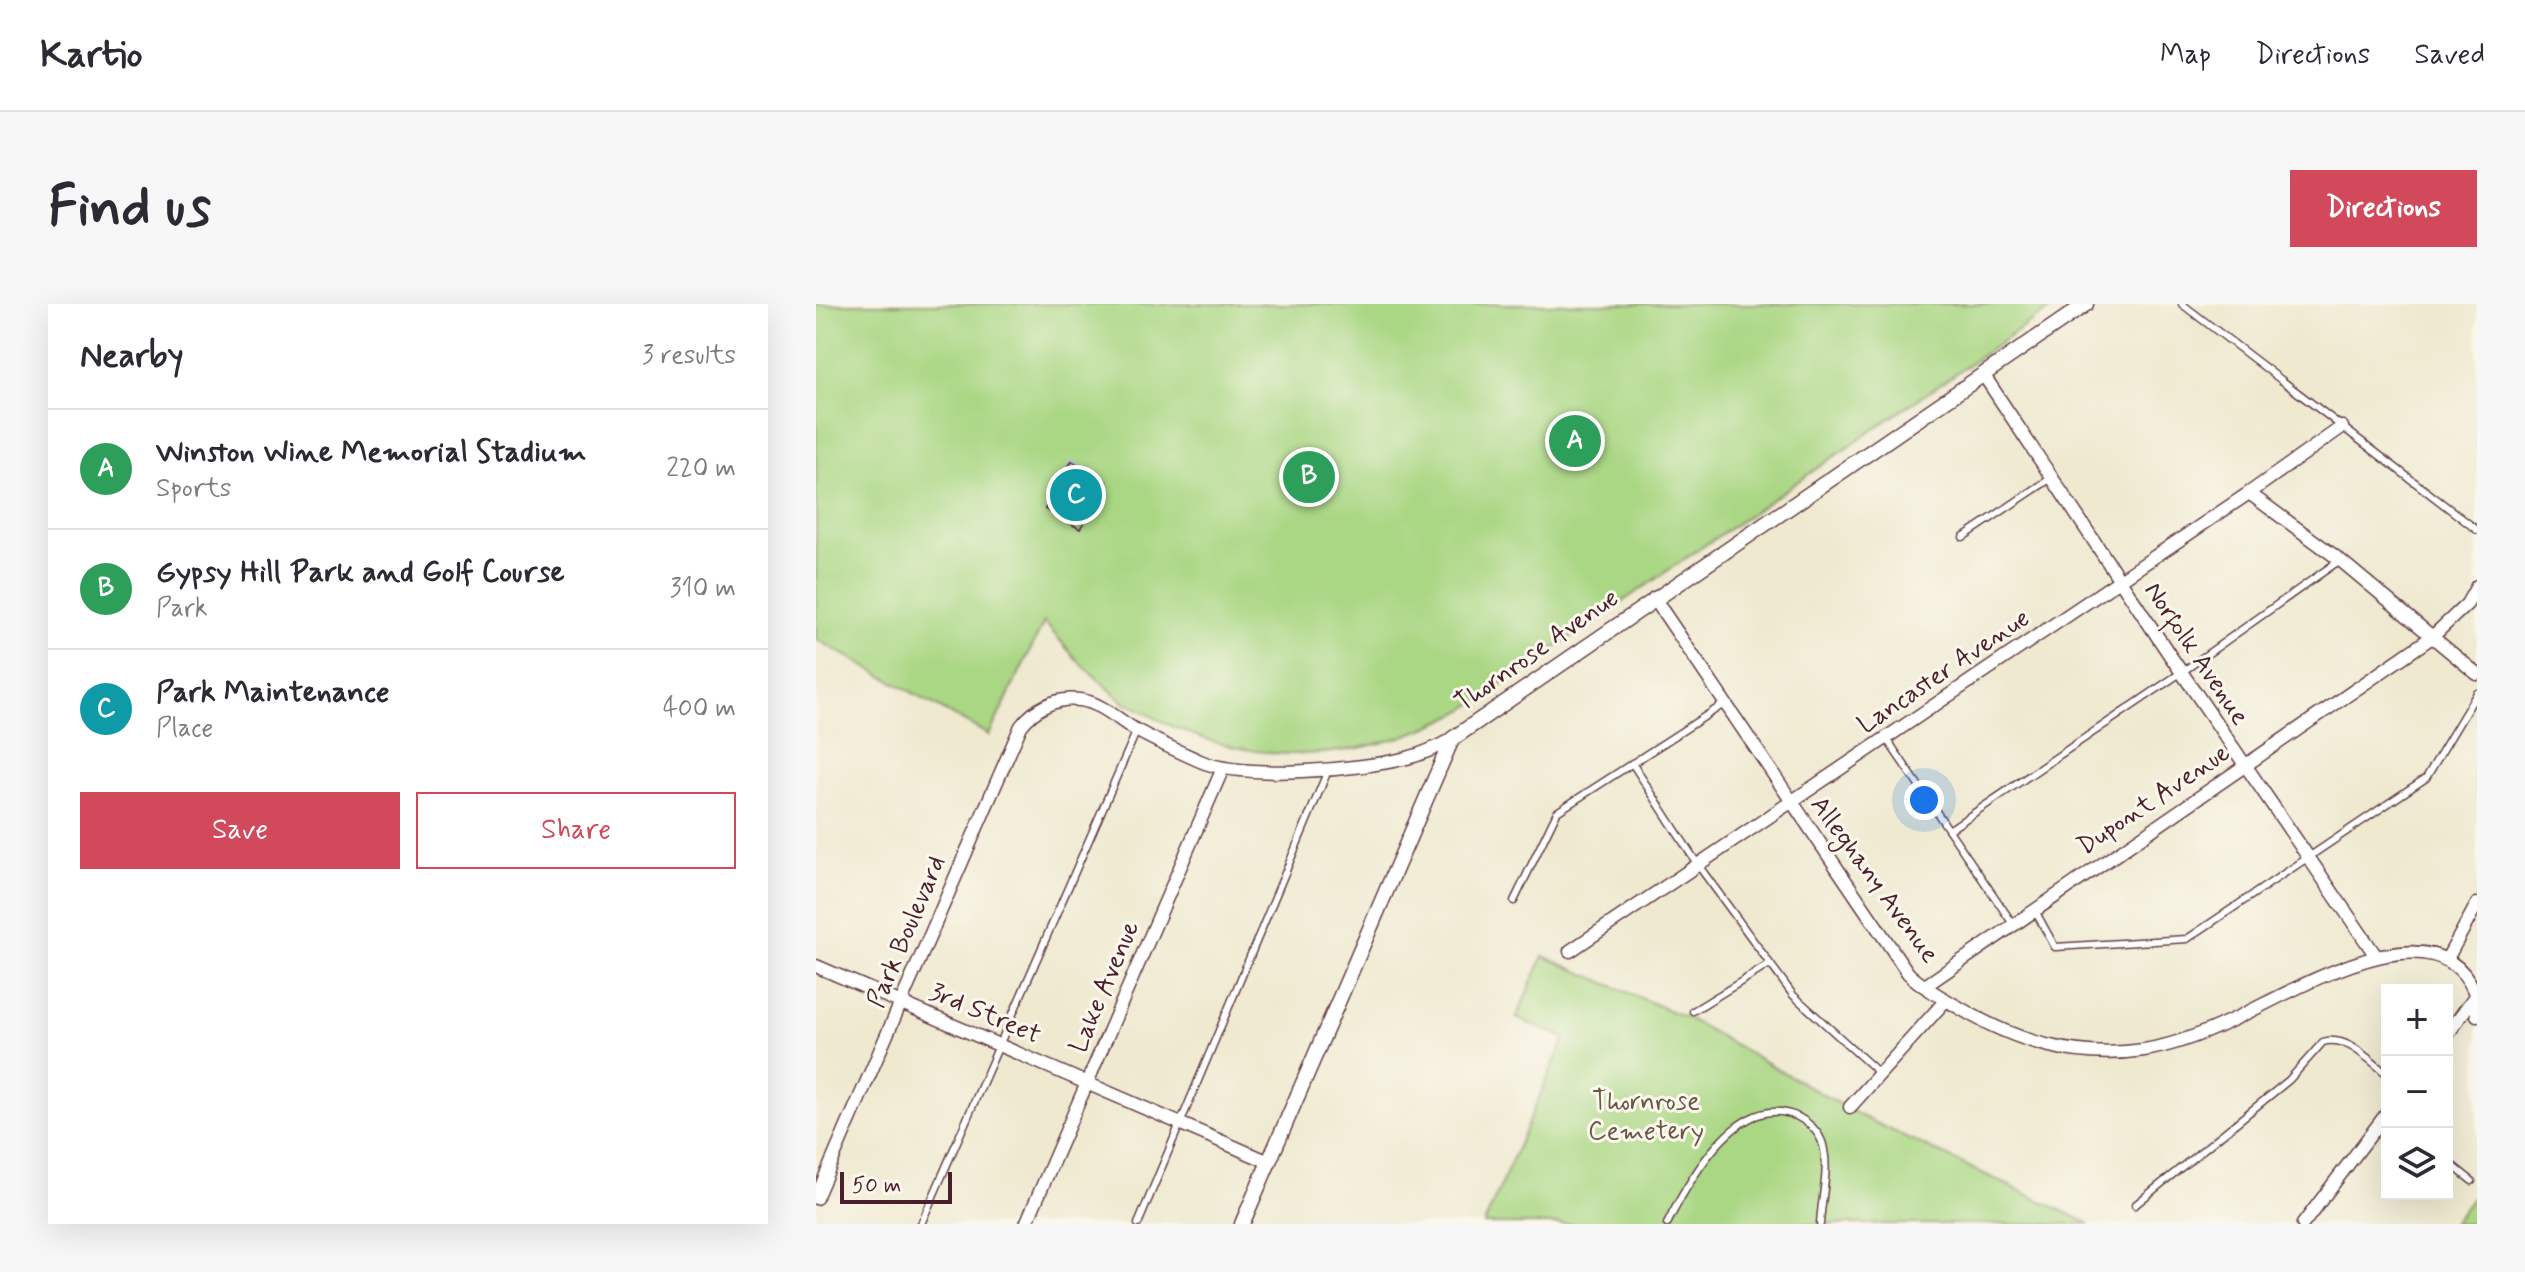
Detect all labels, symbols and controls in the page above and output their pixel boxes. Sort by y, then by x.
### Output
text: Kartio [40,31,143,80]
text: Map [2160,37,2211,74]
text: Directions [2255,37,2370,74]
text: Saved [2414,37,2485,74]
button: Directions [2290,170,2477,247]
text: Find us [48,172,211,245]
text: Nearby [80,334,184,379]
text: 3 results [642,339,736,373]
pin: A [1549,411,1601,471]
text: Winston Wine Memorial Stadium [156,433,586,472]
pin: B [1283,447,1335,507]
text: A [97,452,115,486]
text: 220 m [666,452,736,486]
pin: C [1050,465,1102,525]
text: Sports [156,472,231,506]
text: Gypsy Hill Park and Golf Course [156,553,565,592]
text: B [98,572,114,606]
text: 310 m [670,572,736,606]
street label: Norfolk Avenue [2134,576,2257,733]
street label: Thornrose Avenue [1448,582,1626,720]
text: Park [156,592,208,626]
street label: Lancaster Avenue [1851,602,2037,742]
text: Park Maintenance [156,673,390,712]
text: C [97,692,115,726]
text: 400 m [663,692,736,726]
text: Place [156,712,213,746]
street label: Dupont Avenue [2071,736,2237,864]
your location [1904,780,1944,820]
street label: Alleghany Avenue [1800,790,1946,972]
button: Save [80,792,400,869]
button: Share [416,792,736,869]
street label: Park Boulevard [860,851,954,1013]
street label: Lake Avenue [1062,916,1148,1058]
street label: 3rd Street [924,975,1046,1053]
map controls [2381,984,2453,1200]
button: + [2381,984,2453,1056]
button: − [2381,1056,2453,1128]
park label: Thornrose Cemetery [1588,1085,1704,1149]
button: layers [2381,1128,2453,1200]
scale bar [840,1168,952,1204]
text: 50 m [852,1172,901,1200]

